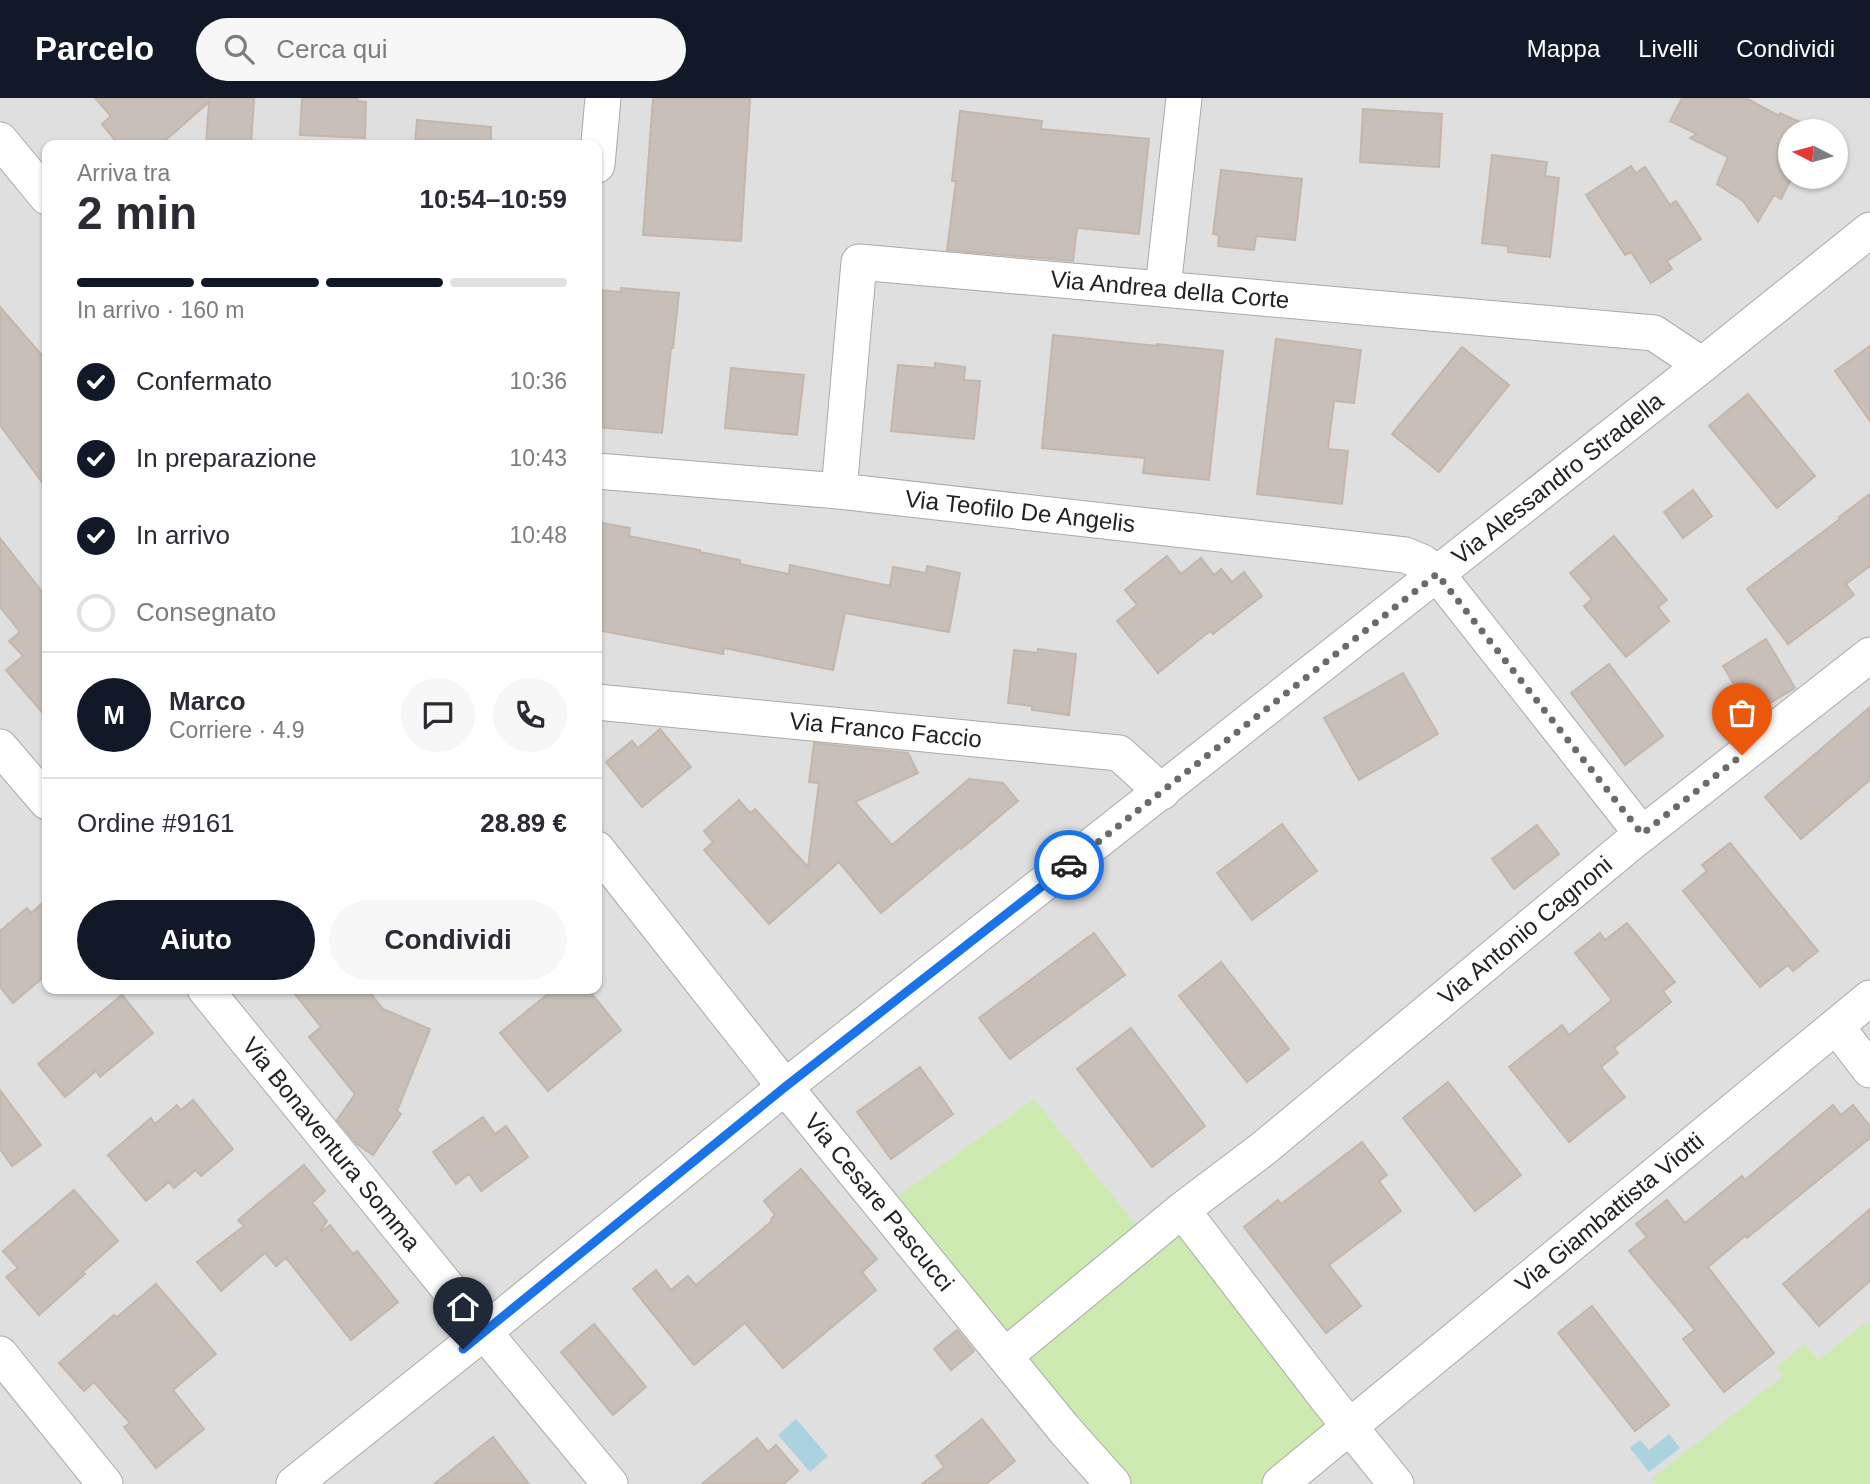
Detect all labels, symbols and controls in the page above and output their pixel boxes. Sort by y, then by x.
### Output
search box [196,18,686,81]
text: Parcelo [35,30,154,67]
icon: search [220,30,258,68]
text: Cerca qui [276,34,388,64]
text: Mappa [1527,35,1600,62]
text: Livelli [1638,35,1698,62]
text: Condividi [1736,35,1835,62]
north arrow [1778,119,1848,189]
map controls [1778,119,1848,189]
text: Arriva tra [77,160,170,186]
text: 10:54–10:59 [420,184,567,214]
text: 2 min [77,187,197,239]
street label: Via Andrea della Corte [1049,265,1291,313]
text: In arrivo · 160 m [77,297,244,323]
icon: check [77,363,115,401]
text: Confermato [136,366,272,396]
text: 10:36 [509,368,567,394]
street label: Via Alessandro Stradella [1446,386,1669,570]
icon: check [77,440,115,478]
text: In preparazione [136,443,317,473]
text: 10:43 [509,445,567,471]
street label: Via Teofilo De Angelis [904,485,1137,537]
icon: check [77,517,115,555]
text: In arrivo [136,520,230,550]
text: 10:48 [509,522,567,548]
text: Consegnato [136,597,276,627]
button: chat [401,678,475,752]
button: phone [493,678,567,752]
pin [1712,683,1772,755]
text: Marco [169,686,246,716]
icon: bag [1723,694,1761,732]
text: M [103,700,125,730]
street label: Via Franco Faccio [788,707,983,753]
text: Corriere · 4.9 [169,717,304,743]
text: Ordine #9161 [77,808,235,838]
text: 28.89 € [480,808,567,838]
courier [1034,830,1104,900]
icon: car [1050,846,1088,884]
street label: Via Antonio Cagnoni [1433,850,1617,1010]
button: Aiuto [77,900,315,980]
button: Condividi [329,900,567,980]
street label: Via Bonaventura Somma [237,1032,427,1256]
street label: Via Cesare Pascucci [799,1108,960,1296]
street label: Via Giambattista Viotti [1510,1127,1709,1297]
pin [433,1277,493,1349]
icon: home [444,1288,482,1326]

